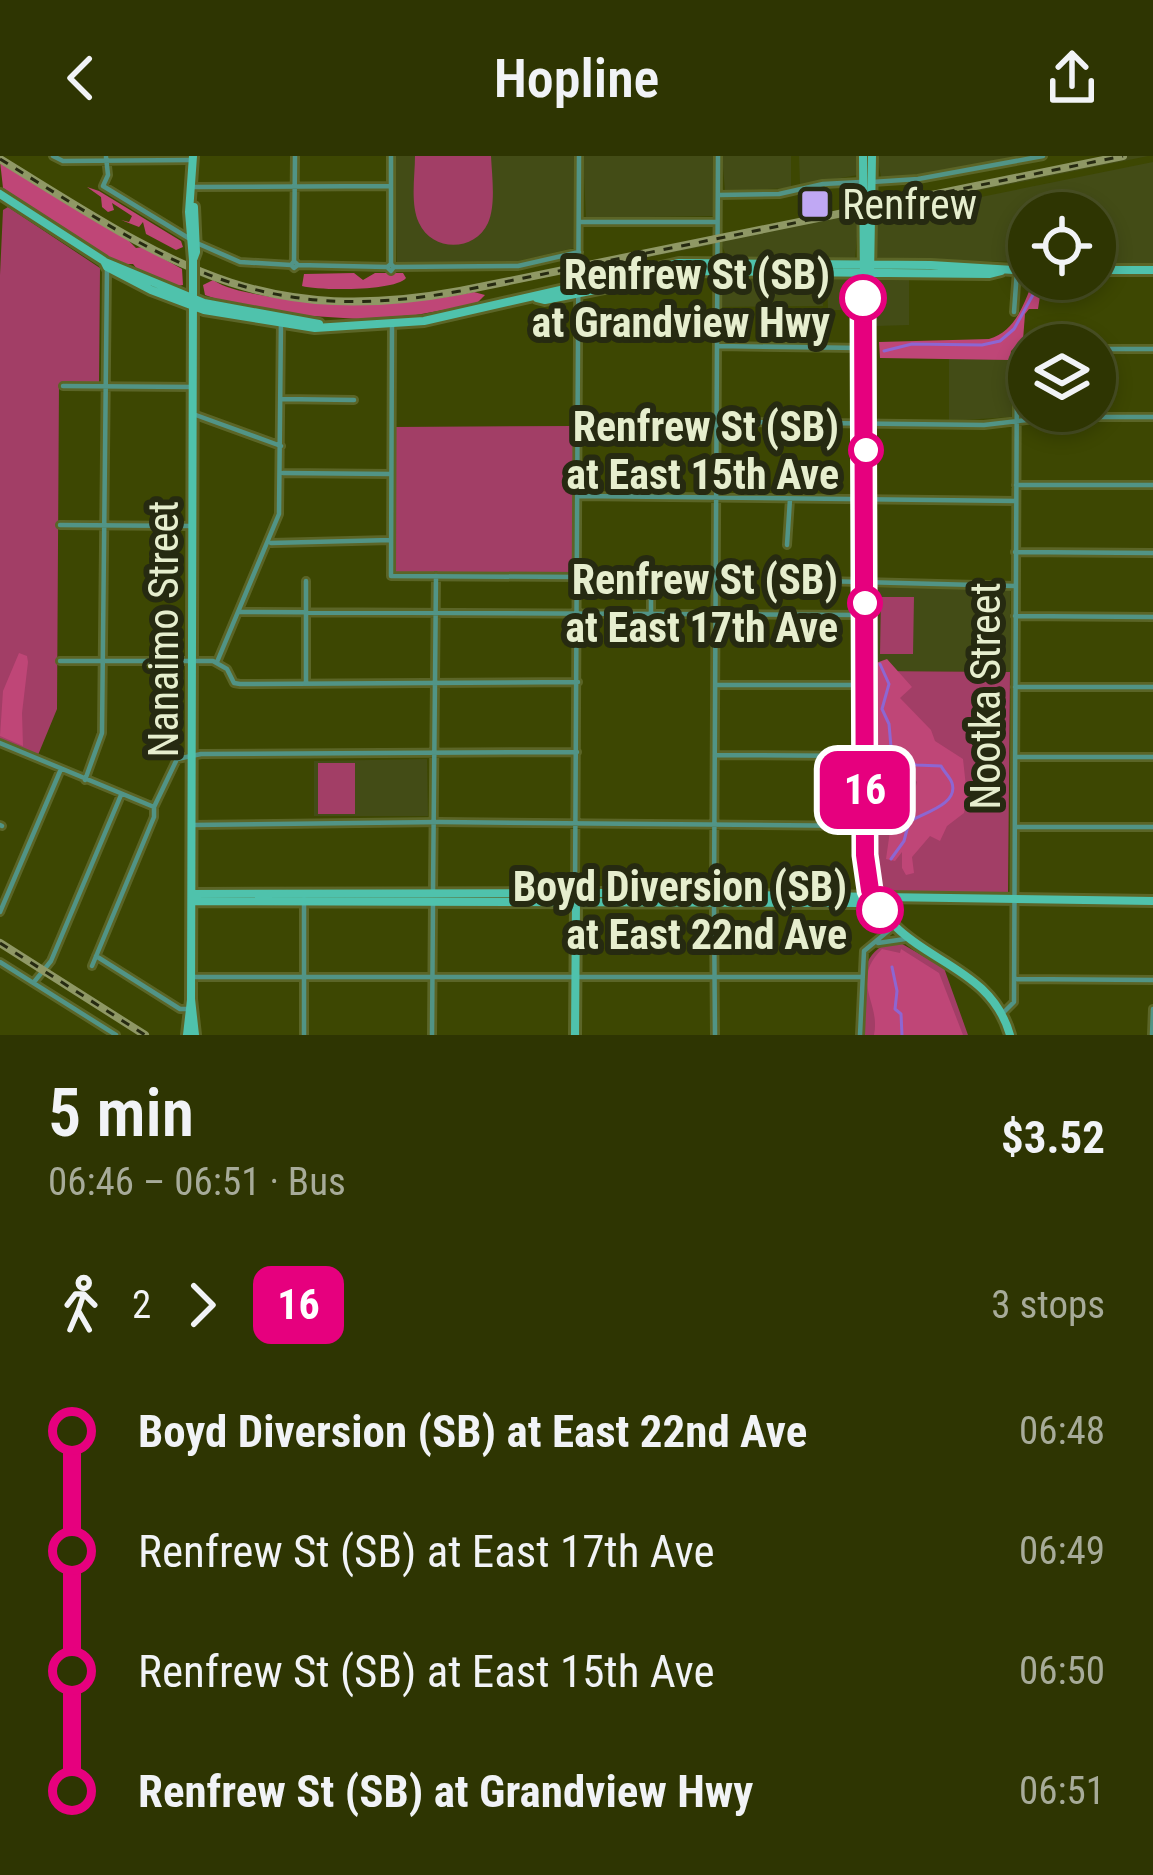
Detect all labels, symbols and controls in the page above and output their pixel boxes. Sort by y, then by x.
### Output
icon: back [48,45,114,111]
icon: share [1039,45,1105,111]
text: Hopline [494,47,659,110]
place label: Renfrew [842,180,977,229]
marker: Renfrew [799,188,831,220]
map controls [1008,192,1116,432]
button: locate [1008,192,1116,300]
place label: Renfrew St (SB) at Grandview Hwy [532,250,830,347]
marker: Renfrew St (SB) at Grandview Hwy [841,276,885,320]
button: layers [1008,324,1116,432]
place label: Renfrew St (SB) at East 15th Ave [566,402,839,499]
marker: Renfrew St (SB) at East 15th Ave [850,434,882,466]
street label: Nanaimo Street [139,500,188,758]
place label: Renfrew St (SB) at East 17th Ave [565,555,838,652]
street label: Nootka Street [961,582,1010,810]
marker: Renfrew St (SB) at East 17th Ave [849,587,881,619]
line badge: 16 [811,751,919,829]
text: 16 [844,765,886,814]
place label: Boyd Diversion (SB) at East 22nd Ave [513,862,847,959]
marker: Boyd Diversion (SB) at East 22nd Ave [858,888,902,932]
text: 5 min [48,1075,194,1152]
text: $3.52 [1001,1111,1105,1164]
text: 06:46 – 06:51 · Bus [48,1159,346,1205]
icon: walk [48,1272,114,1338]
icon: forward [169,1272,235,1338]
text: 16 [277,1280,320,1329]
text: 2 [132,1282,151,1328]
text: 3 stops [991,1282,1105,1328]
text: Boyd Diversion (SB) at East 22nd Ave [138,1405,807,1458]
text: 06:48 [1019,1408,1105,1454]
text: Renfrew St (SB) at East 17th Ave [138,1525,715,1578]
text: 06:49 [1019,1528,1105,1574]
text: Renfrew St (SB) at East 15th Ave [138,1645,715,1698]
text: 06:50 [1019,1648,1105,1694]
text: Renfrew St (SB) at Grandview Hwy [138,1765,753,1818]
text: 06:51 [1019,1768,1105,1814]

